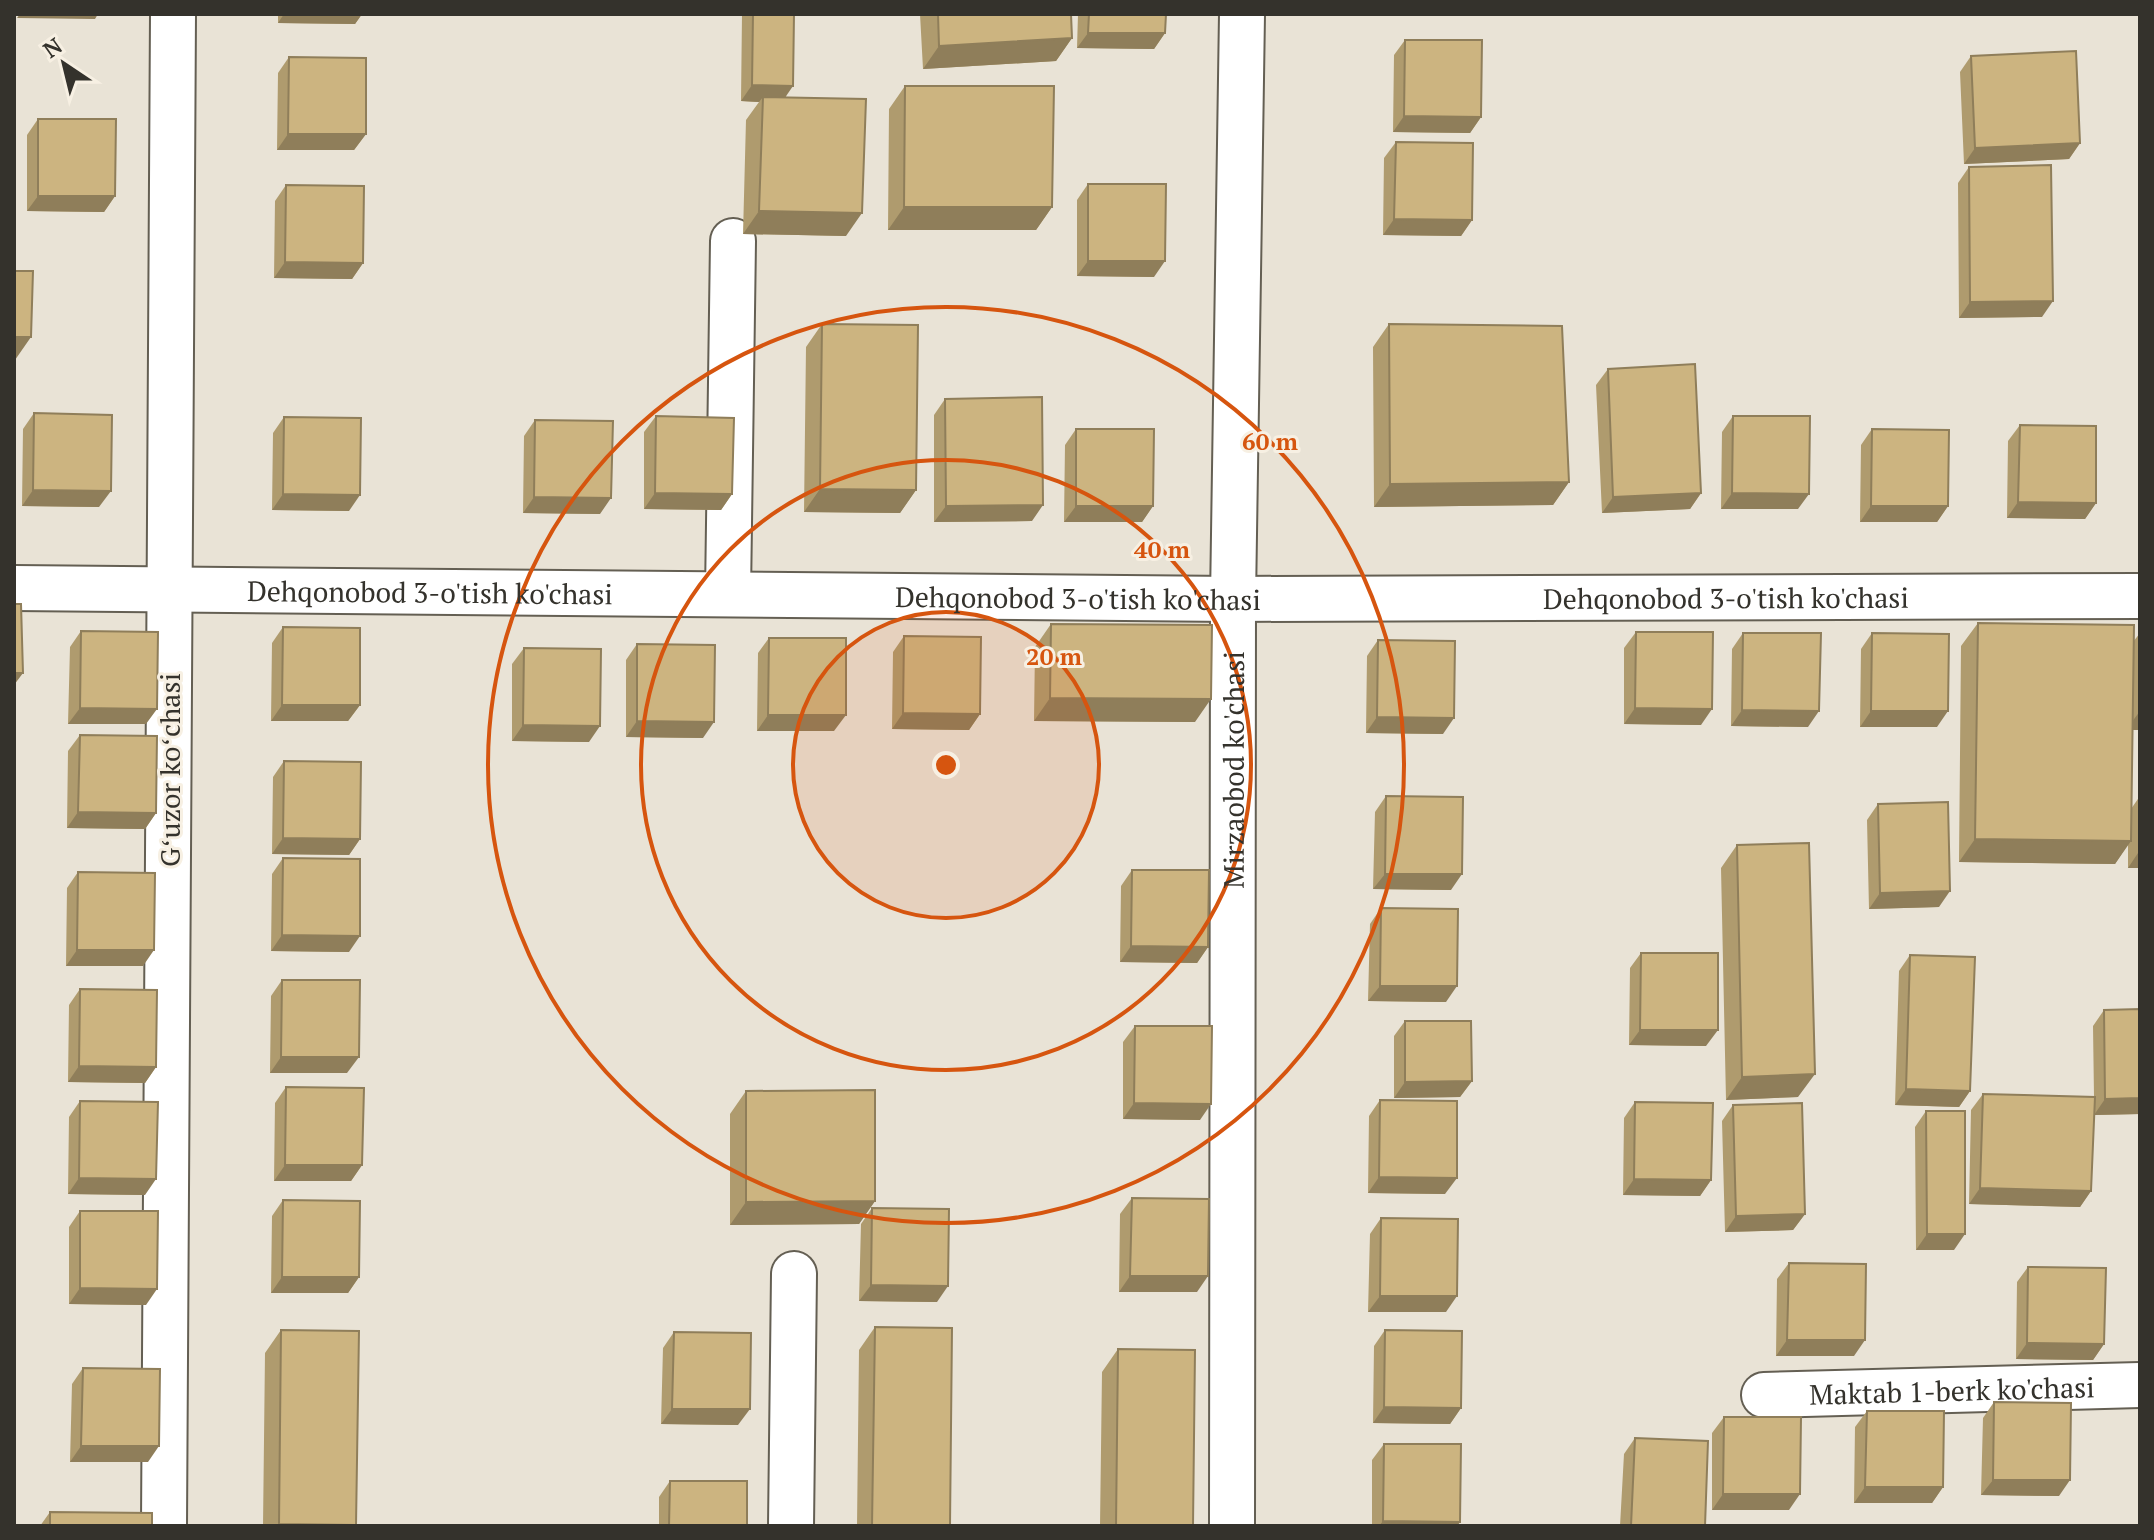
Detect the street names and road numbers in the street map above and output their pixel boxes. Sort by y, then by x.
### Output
street label: Dehqonobod 3-o'tish ko'chasi [247,572,613,612]
street label: Dehqonobod 3-o'tish ko'chasi [895,577,1261,618]
street label: Dehqonobod 3-o'tish ko'chasi [1543,578,1909,616]
street label: Mirzaobod ko'chasi [1214,651,1251,889]
street label: Gʻuzor koʻchasi [151,673,188,867]
street label: Maktab 1-berk ko'chasi [1809,1368,2095,1412]

